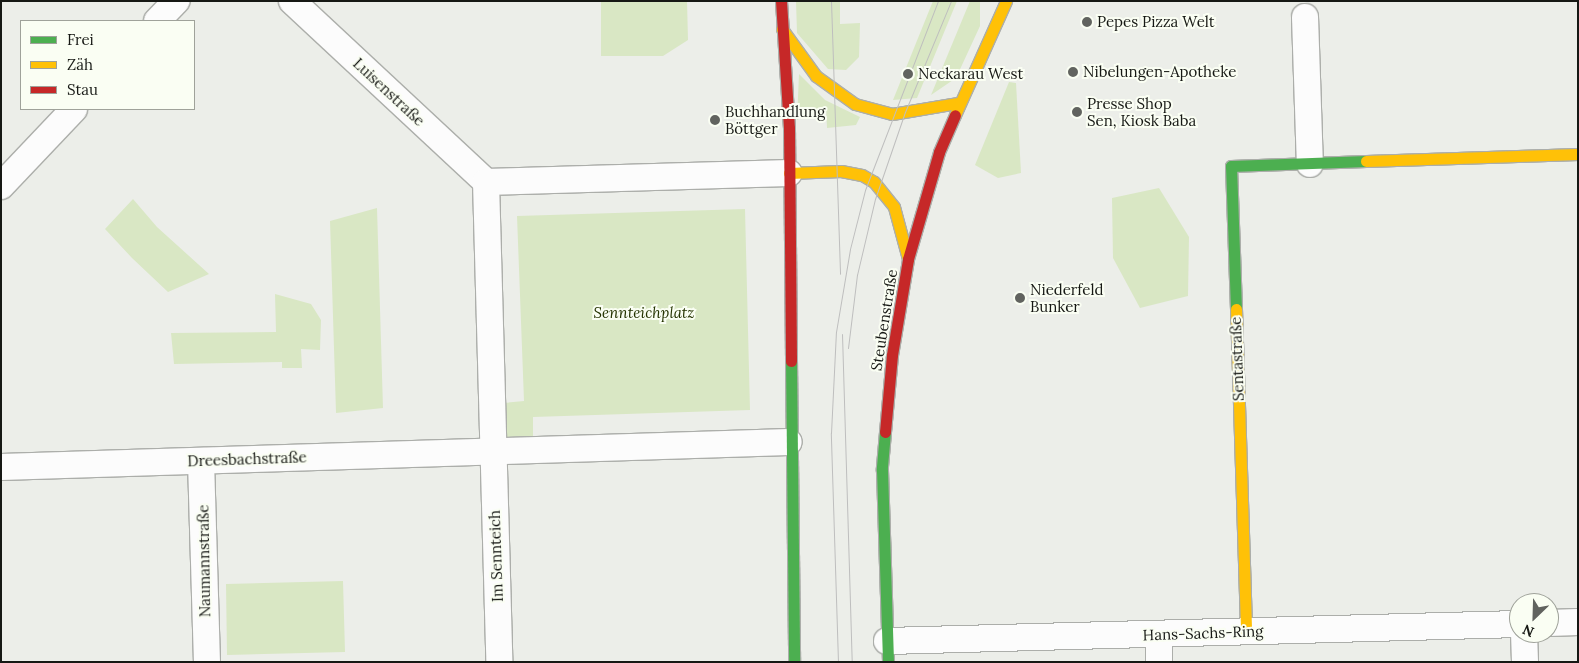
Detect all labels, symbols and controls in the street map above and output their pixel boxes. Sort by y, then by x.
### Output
place label: Pepes Pizza Welt [1097,13,1215,31]
marker: Pepes Pizza Welt [1081,16,1093,28]
legend [20,20,195,110]
text: Frei [67,30,94,49]
street label: Luisenstraße [349,54,429,130]
text: Zäh [67,55,93,74]
place label: Nibelungen-Apotheke [1083,63,1236,81]
place label: Neckarau West [918,65,1023,83]
marker: Nibelungen-Apotheke [1067,66,1079,78]
marker: Neckarau West [902,68,914,80]
text: Stau [67,80,98,99]
place label: Presse Shop Sen, Kiosk Baba [1087,94,1196,129]
place label: Buchhandlung Böttger [725,102,825,137]
marker: Presse Shop Sen, Kiosk Baba [1071,106,1083,118]
marker: Buchhandlung Böttger [709,114,721,126]
street label: Steubenstraße [867,268,901,372]
place label: Niederfeld Bunker [1030,280,1103,315]
marker: Niederfeld Bunker [1014,292,1026,304]
park label: Sennteichplatz [594,304,694,322]
street label: Sentastraße [1227,317,1247,401]
street label: Dreesbachstraße [187,448,307,470]
street label: Naumannstraße [194,505,214,617]
street label: Im Sennteich [485,510,507,602]
north arrow [1509,593,1559,643]
text: N [1520,620,1537,641]
street label: Hans-Sachs-Ring [1142,622,1264,644]

